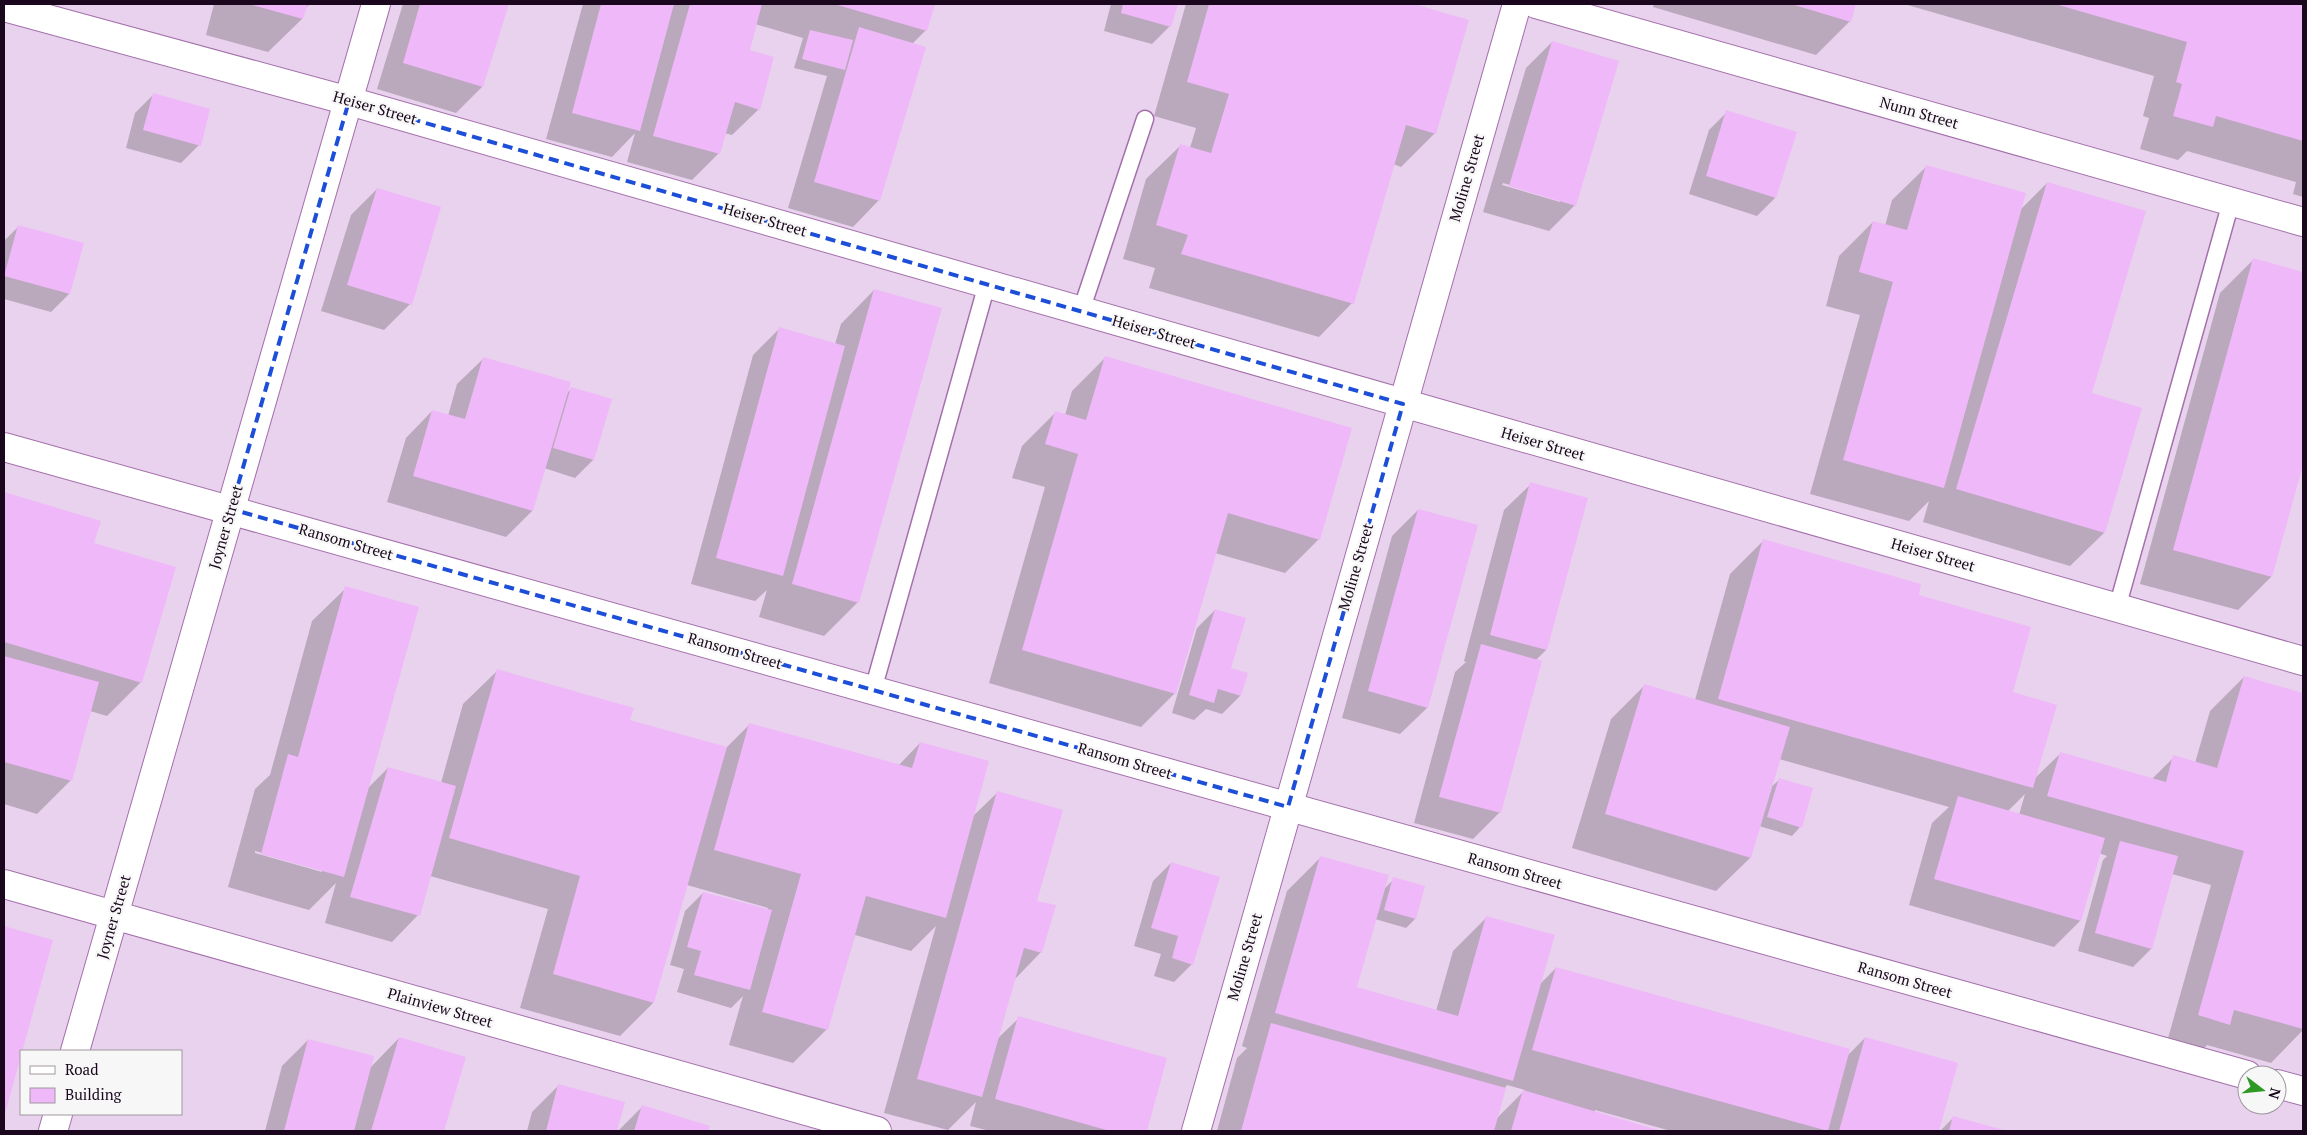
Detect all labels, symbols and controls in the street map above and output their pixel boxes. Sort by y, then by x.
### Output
street label: Heiser Street [331,86,420,129]
street label: Nunn Street [1878,91,1961,133]
street label: Moline Street [1444,131,1488,224]
street label: Heiser Street [721,198,810,241]
street label: Heiser Street [1110,310,1199,353]
street label: Heiser Street [1499,422,1588,465]
street label: Joyner Street [203,482,247,571]
street label: Ransom Street [297,518,396,564]
street label: Moline Street [1333,520,1377,613]
street label: Heiser Street [1889,533,1978,576]
street label: Ransom Street [686,627,785,673]
street label: Ransom Street [1076,737,1175,783]
street label: Ransom Street [1466,847,1565,893]
street label: Joyner Street [91,872,135,961]
street label: Moline Street [1222,910,1266,1003]
street label: Ransom Street [1856,956,1955,1002]
street label: Plainview Street [385,982,496,1032]
legend [20,1050,182,1115]
text: Road [65,1059,98,1079]
north arrow [2237,1065,2287,1115]
text: Building [65,1084,123,1104]
text: N [2264,1086,2286,1102]

